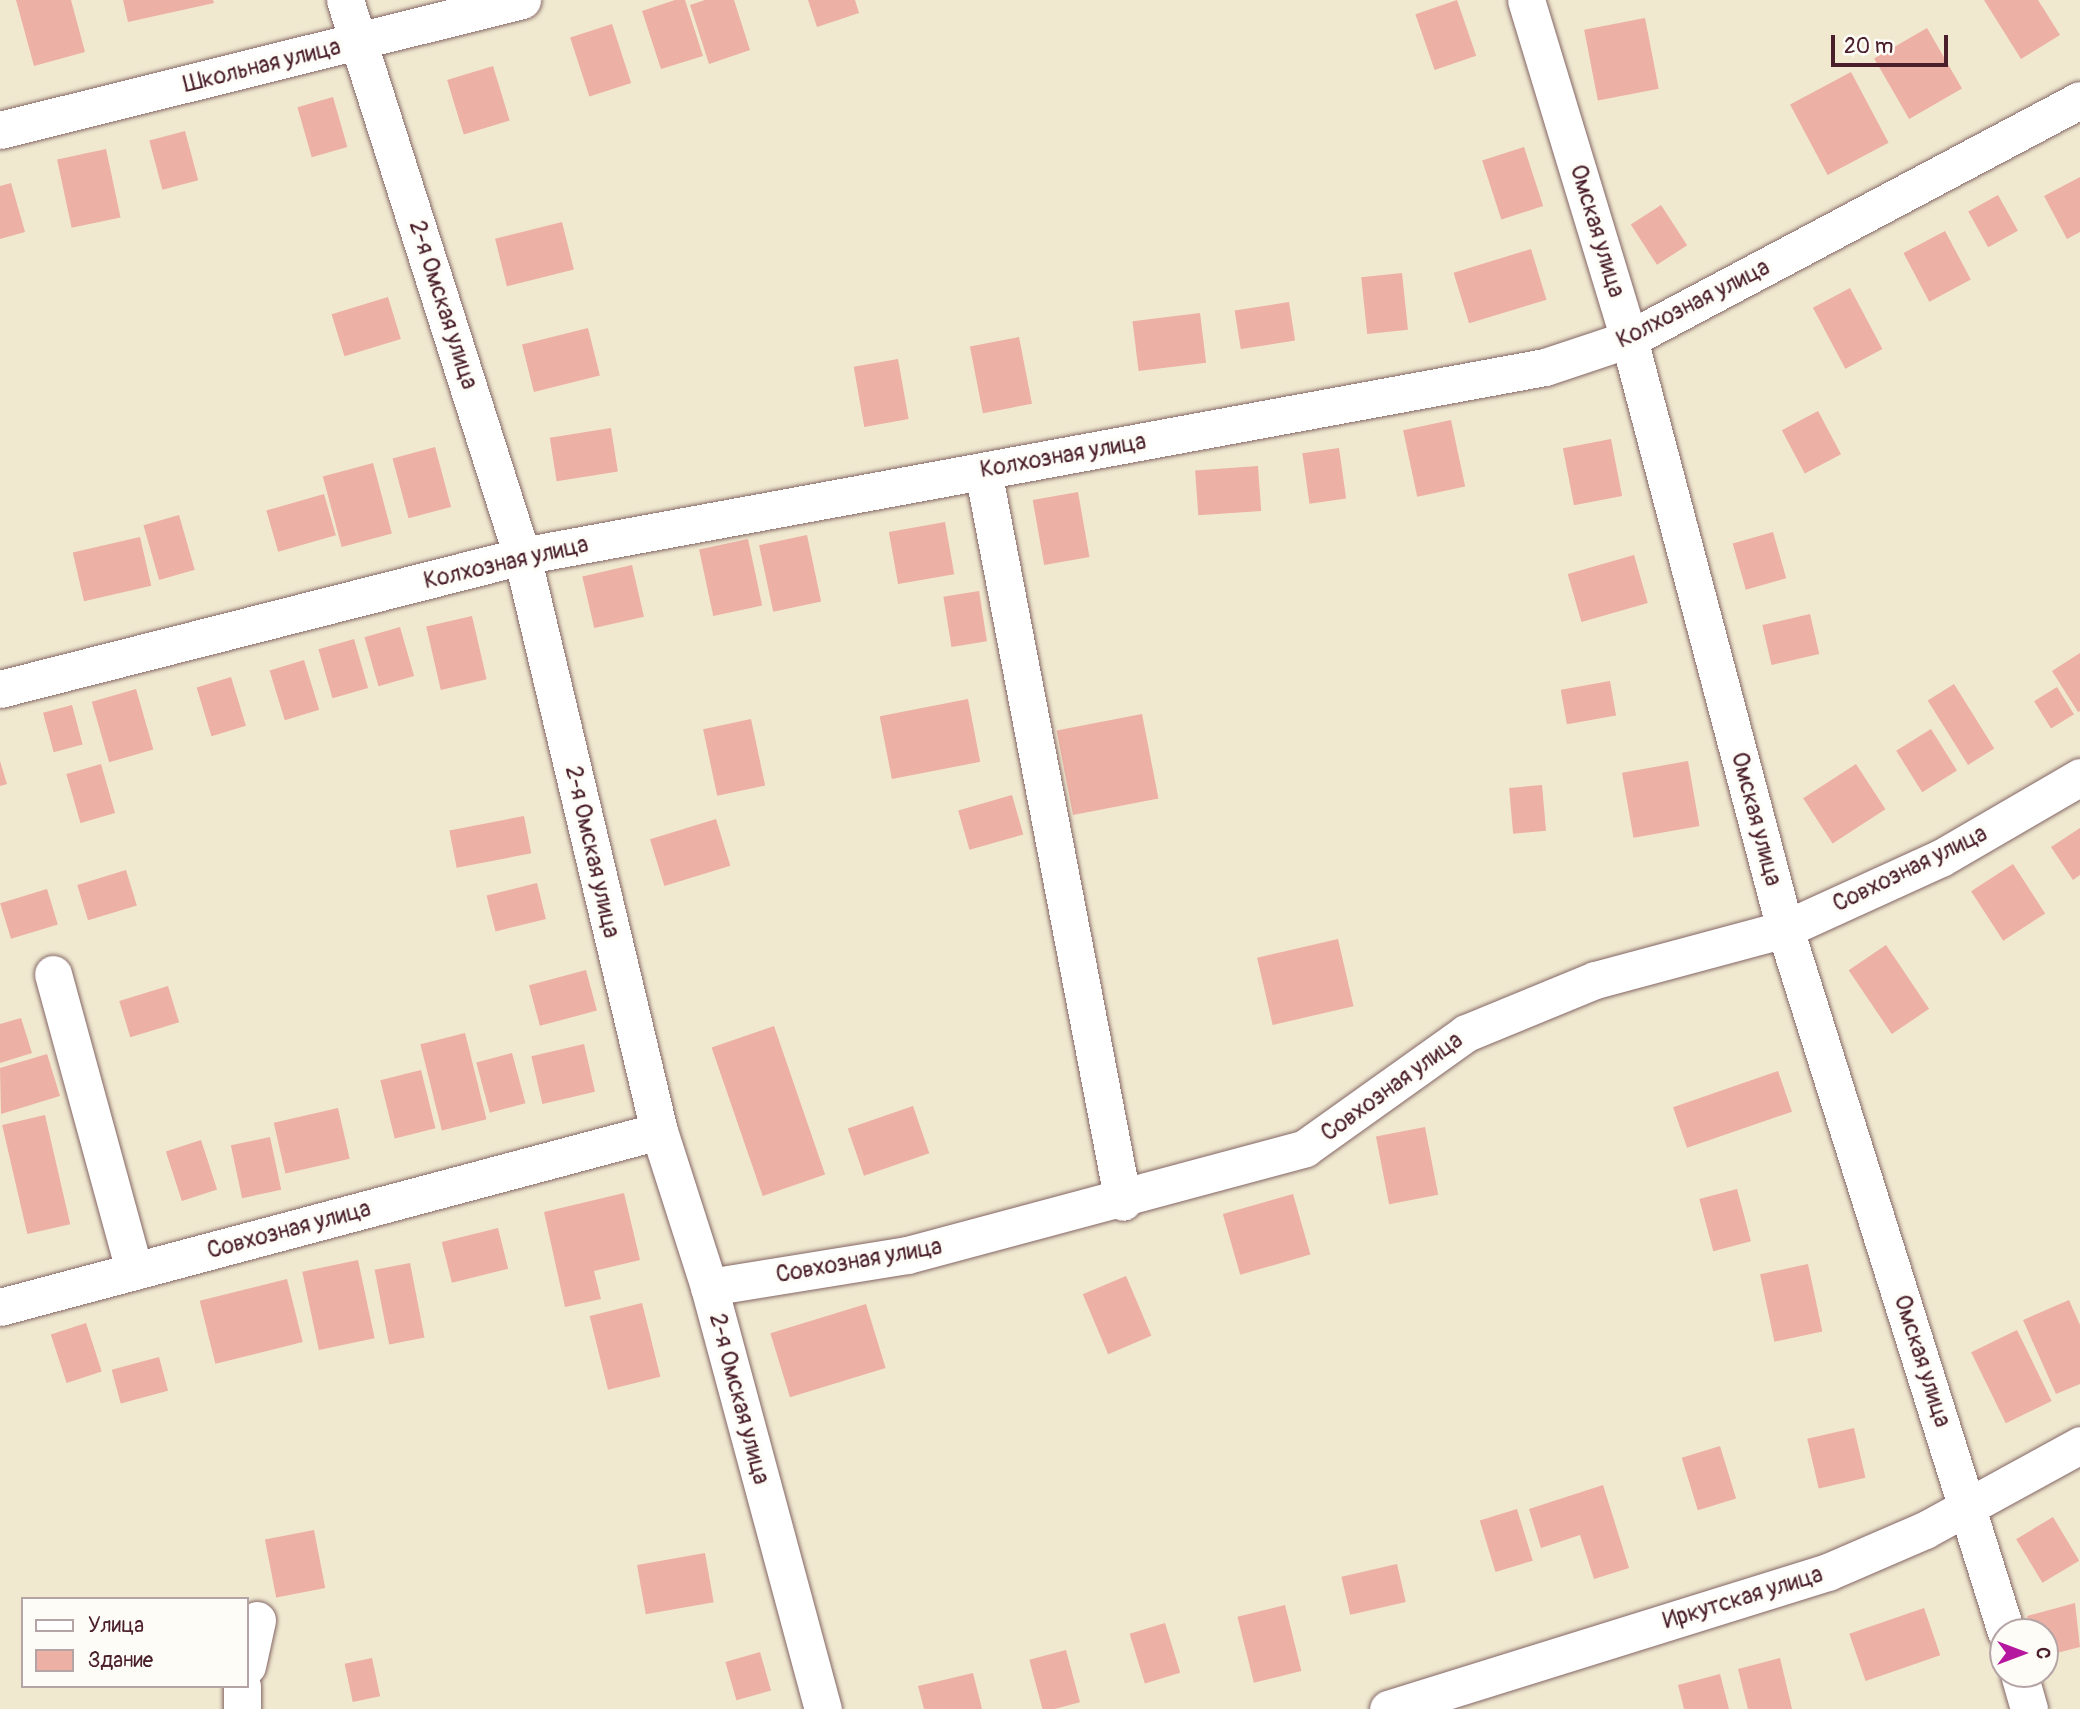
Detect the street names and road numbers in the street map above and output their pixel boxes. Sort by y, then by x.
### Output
street label: Школьная улица [181,33,343,99]
street label: Омская улица [1564,161,1630,301]
street label: 2-я Омская улица [403,217,483,393]
street label: Колхозная улица [1612,254,1774,354]
street label: Колхозная улица [978,428,1148,484]
street label: Колхозная улица [421,531,591,595]
street label: Омская улица [1725,749,1787,889]
street label: 2-я Омская улица [559,763,625,941]
street label: Совхозная улица [1828,820,1992,918]
street label: Совхозная улица [1316,1026,1468,1148]
street label: Совхозная улица [204,1195,374,1265]
street label: Совхозная улица [774,1233,944,1289]
street label: Омская улица [1888,1292,1956,1430]
street label: 2-я Омская улица [703,1311,775,1487]
street label: Иркутская улица [1660,1561,1826,1635]

